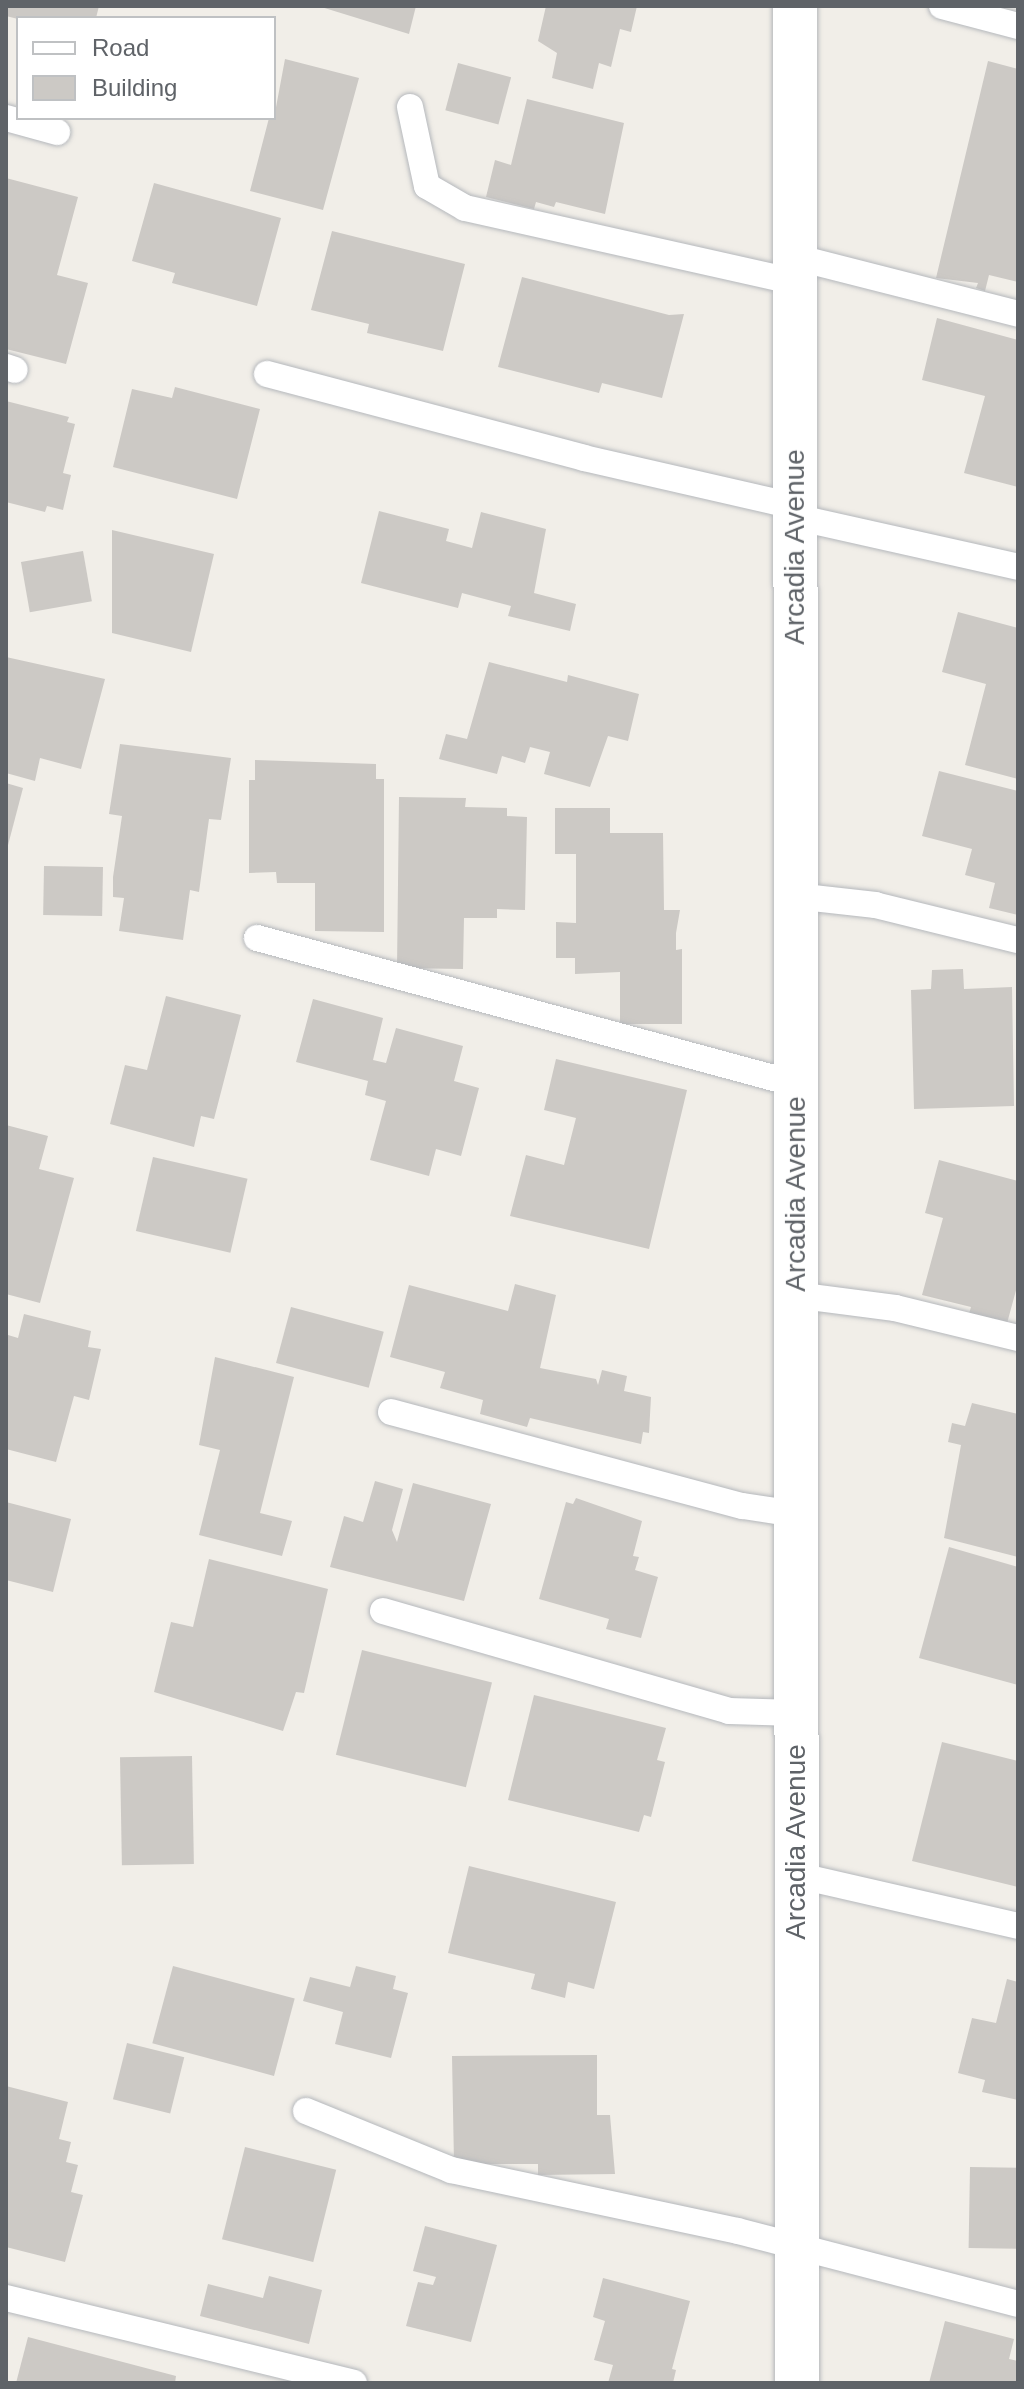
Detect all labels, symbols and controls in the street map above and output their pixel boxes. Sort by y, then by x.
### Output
legend [16,16,276,120]
text: Road [92,34,149,61]
text: Building [92,74,177,101]
street label: Arcadia Avenue [778,448,812,646]
street label: Arcadia Avenue [779,1095,813,1293]
street label: Arcadia Avenue [779,1743,813,1941]

